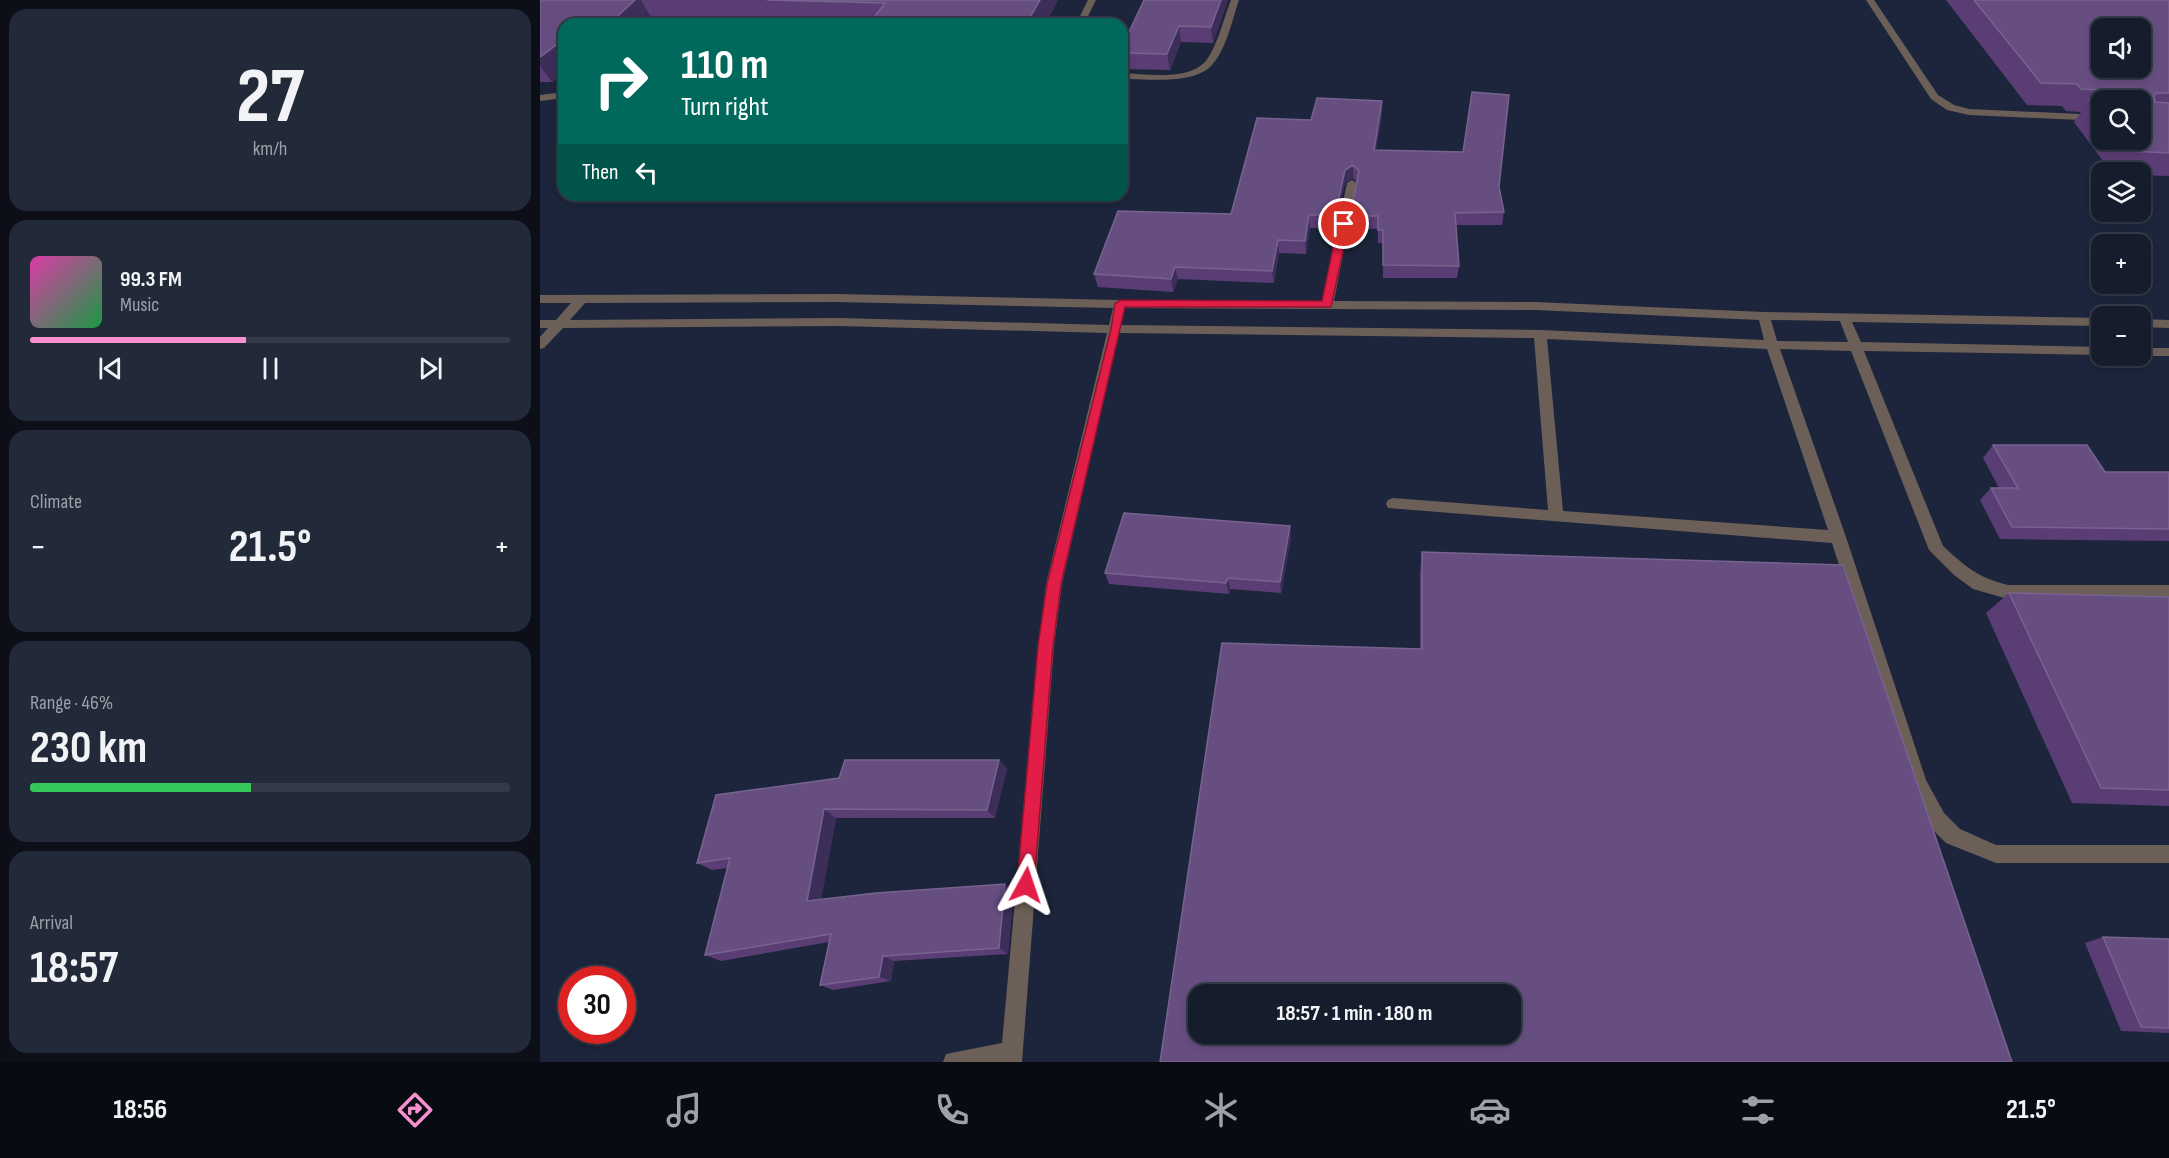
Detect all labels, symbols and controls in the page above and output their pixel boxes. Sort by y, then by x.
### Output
map controls [2091,18,2151,366]
button: sound [2091,18,2151,78]
text: 110 m [681,40,768,91]
icon: right [582,42,660,120]
text: 27 [236,51,304,144]
button: search [2091,90,2151,150]
text: Turn right [681,91,768,123]
text: km/h [253,137,287,161]
icon: left [630,156,663,189]
text: Then [582,159,618,186]
button: layers [2091,162,2151,222]
pin [1318,198,1369,249]
icon: arrive [1327,207,1360,240]
button: + [2091,234,2151,294]
text: 99.3 FM [120,266,182,293]
text: Music [120,293,159,317]
button: − [2091,306,2151,366]
icon: previous [94,352,127,385]
icon: pause [254,352,287,385]
icon: next [414,352,447,385]
text: Climate [30,490,82,514]
text: 21.5° [229,520,311,575]
text: − [30,527,46,567]
text: + [494,527,510,567]
text: Range · 46% [30,691,113,715]
text: 230 km [30,721,147,776]
position arrow [994,853,1058,917]
text: Arrival [30,911,73,935]
text: 18:57 [30,941,118,996]
speed limit sign: 30 [558,966,636,1044]
text: 18:57 · 1 min · 180 m [1277,1000,1432,1027]
icon: directions [394,1089,436,1131]
icon: music [663,1089,705,1131]
icon: phone [931,1089,973,1131]
icon: climate [1200,1089,1242,1131]
icon: car [1469,1089,1511,1131]
icon: filters [1737,1089,1779,1131]
text: 18:56 [113,1094,167,1126]
text: 21.5° [2006,1094,2056,1126]

